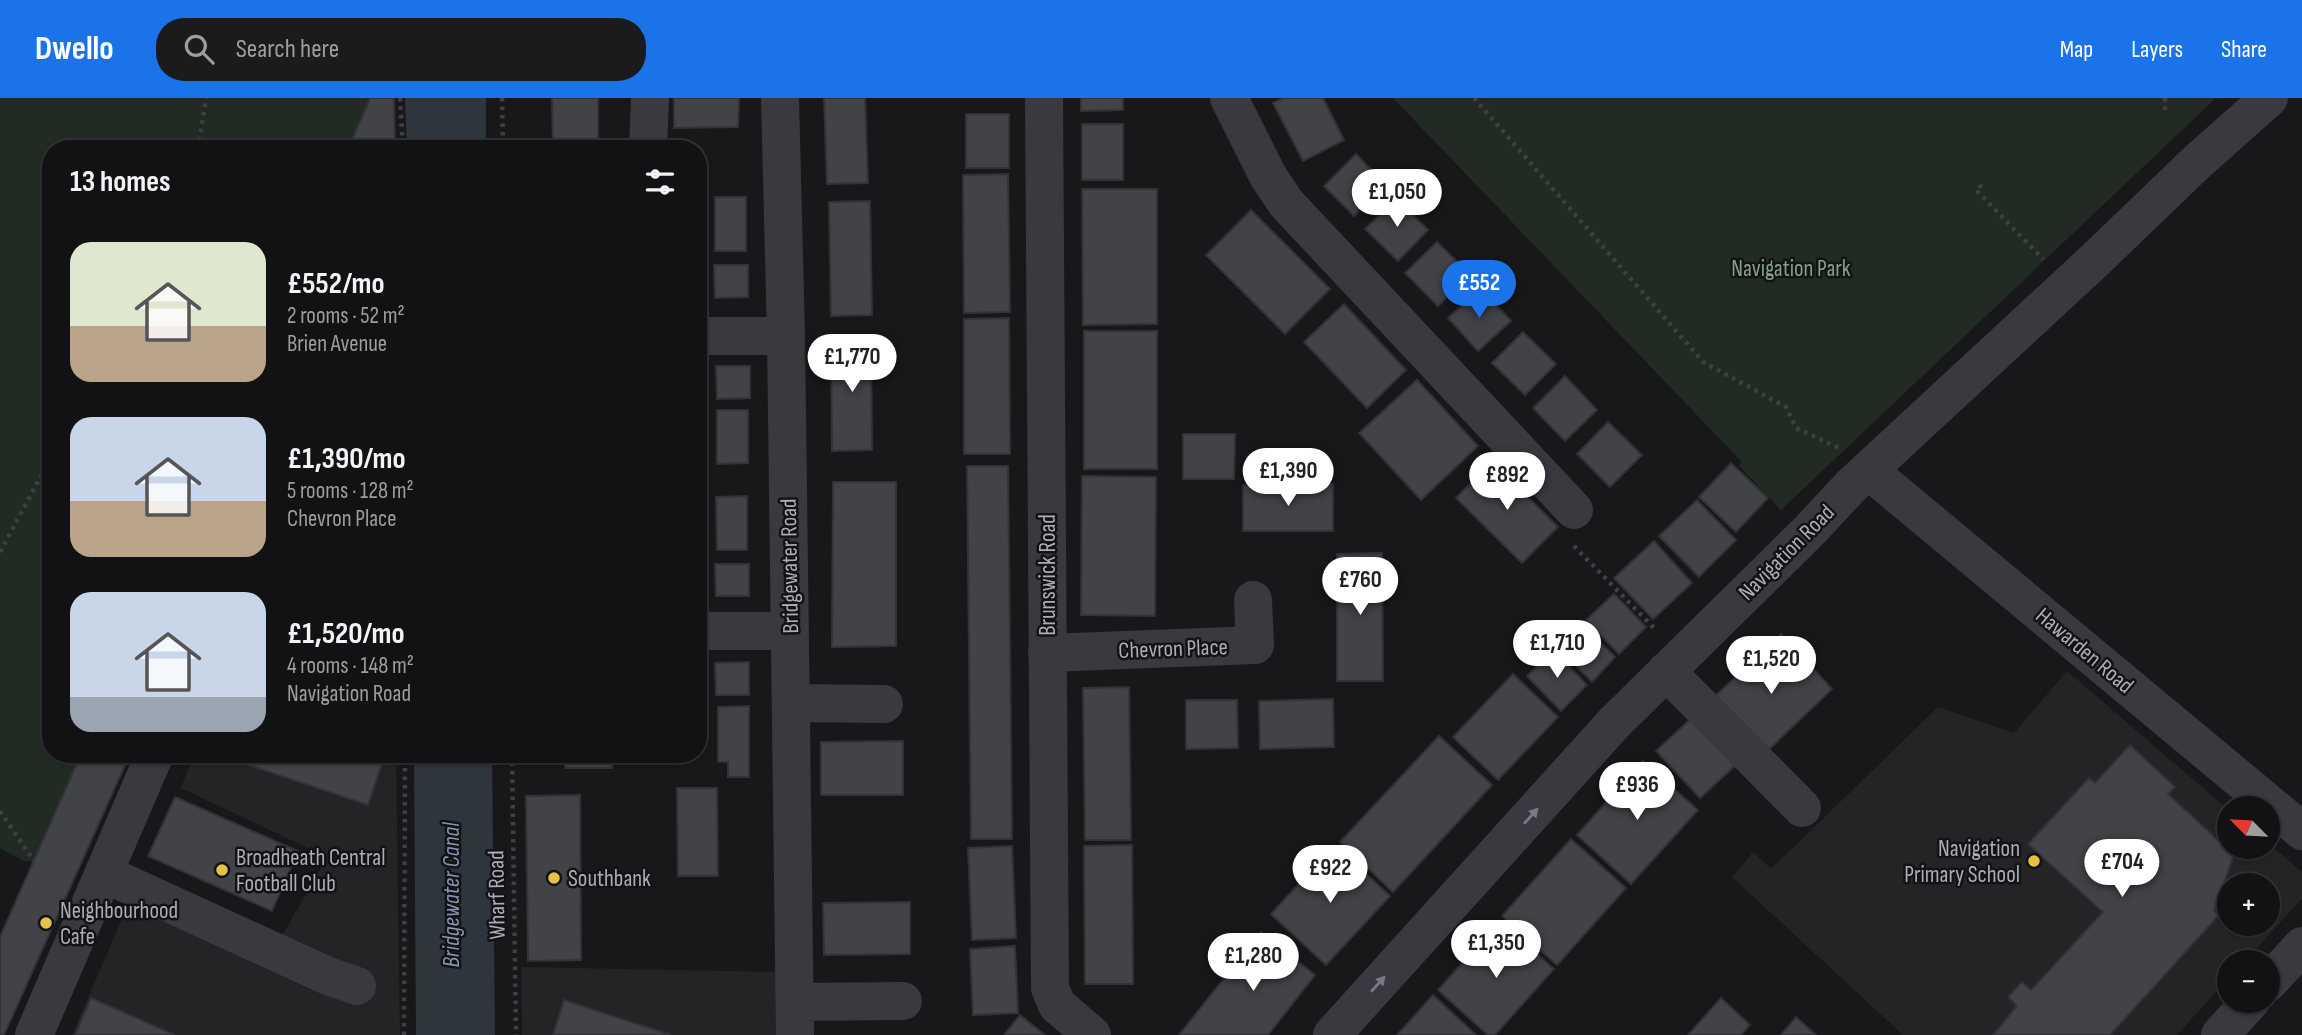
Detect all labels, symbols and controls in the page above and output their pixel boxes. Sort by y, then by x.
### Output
search box [156,18,646,81]
text: Dwello [35,29,114,69]
icon: search [180,30,218,68]
text: Search here [236,34,339,65]
text: Map [2060,35,2093,64]
text: Layers [2131,35,2183,64]
text: Share [2221,35,2267,64]
icon: filters [641,163,679,201]
text: 13 homes [70,164,171,200]
pin: £1,050 [1340,170,1454,229]
text: £1,050 [1368,178,1426,206]
park label: Navigation Park [1731,255,1851,283]
pin: £552 [1438,260,1520,320]
text: £552/mo [287,266,384,302]
text: £552 [1458,269,1500,297]
icon: home [126,270,210,354]
text: 2 rooms · 52 m² [287,302,405,330]
text: Brien Avenue [287,330,387,358]
pin: £1,770 [795,334,909,394]
text: £1,770 [824,343,880,371]
text: £1,390/mo [287,441,406,477]
icon: home [126,445,210,529]
pin: £1,390 [1231,448,1345,508]
pin: £892 [1466,452,1548,512]
text: £1,390 [1259,457,1317,485]
text: £892 [1485,461,1529,489]
text: 5 rooms · 128 m² [287,477,414,505]
street label: Bridgewater Road [775,498,805,634]
street label: Navigation Road [1733,499,1840,606]
text: Chevron Place [287,505,396,533]
street label: Brunswick Road [1034,514,1062,636]
pin: £760 [1319,558,1401,617]
text: £760 [1338,566,1382,594]
street label: Hawarden Road [2030,602,2139,700]
text: £1,520/mo [287,616,404,652]
icon: home [126,620,210,704]
pin: £1,710 [1500,620,1614,680]
text: £1,710 [1529,629,1585,657]
street label: Chevron Place [1118,633,1228,665]
pin: £1,520 [1714,636,1828,696]
text: £1,520 [1742,645,1800,673]
text: 4 rooms · 148 m² [287,652,414,680]
text: Navigation Road [287,680,411,708]
pin: £936 [1596,762,1678,822]
text: £936 [1615,771,1659,799]
north arrow [2217,796,2280,859]
map controls [2217,796,2280,1013]
one-way arrow [1522,808,1538,825]
water label: Bridgewater Canal [437,822,466,968]
place label: Navigation Primary School [1904,835,2020,889]
pin: £704 [2081,840,2163,899]
place label: Broadheath Central Football Club [236,844,385,898]
pin: £922 [1289,846,1371,905]
text: £704 [2100,848,2144,876]
street label: Wharf Road [482,850,512,940]
marker: Navigation Primary School [2026,853,2042,869]
text: £922 [1309,854,1351,882]
marker: Broadheath Central Football Club [214,862,230,878]
place label: Southbank [568,865,651,893]
marker: Southbank [546,870,562,886]
button: + [2217,873,2280,936]
place label: Neighbourhood Cafe [60,897,178,951]
marker: Neighbourhood Cafe [38,915,54,931]
pin: £1,350 [1439,920,1553,980]
text: £1,350 [1467,929,1525,957]
pin: £1,280 [1196,934,1310,993]
text: £1,280 [1224,942,1282,970]
button: − [2217,950,2280,1013]
one-way arrow [1370,975,1386,993]

